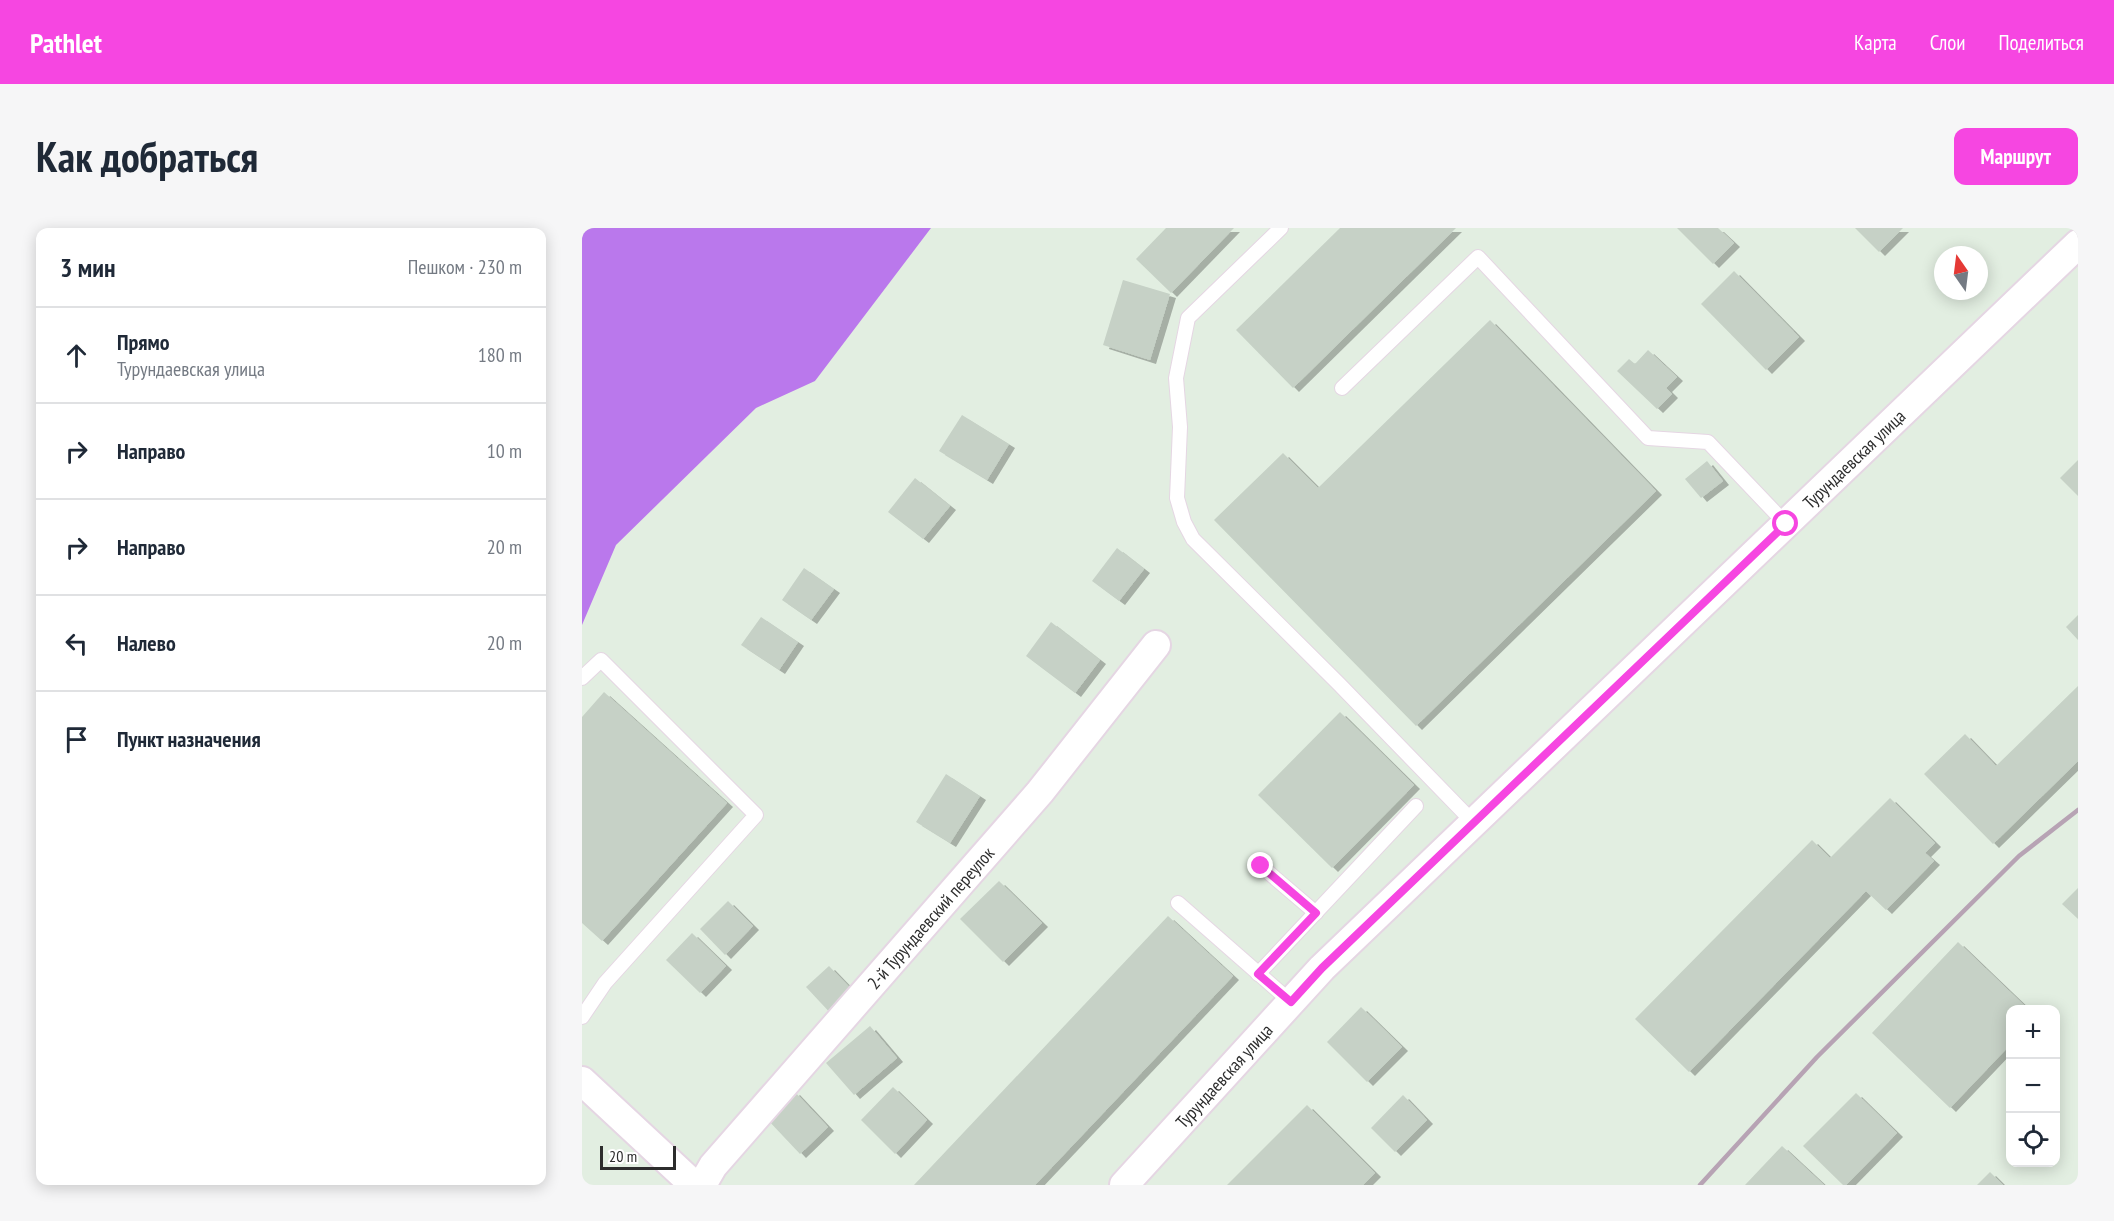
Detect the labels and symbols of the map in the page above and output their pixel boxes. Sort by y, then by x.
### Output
north arrow [1934,246,1988,300]
street label: Турундаевская улица [1798,404,1910,513]
route start [1772,510,1798,536]
street label: 2-й Турундаевский переулок [862,842,999,993]
route end [1247,852,1273,878]
street label: Турундаевская улица [1170,1019,1277,1133]
scale bar [600,1143,676,1170]

